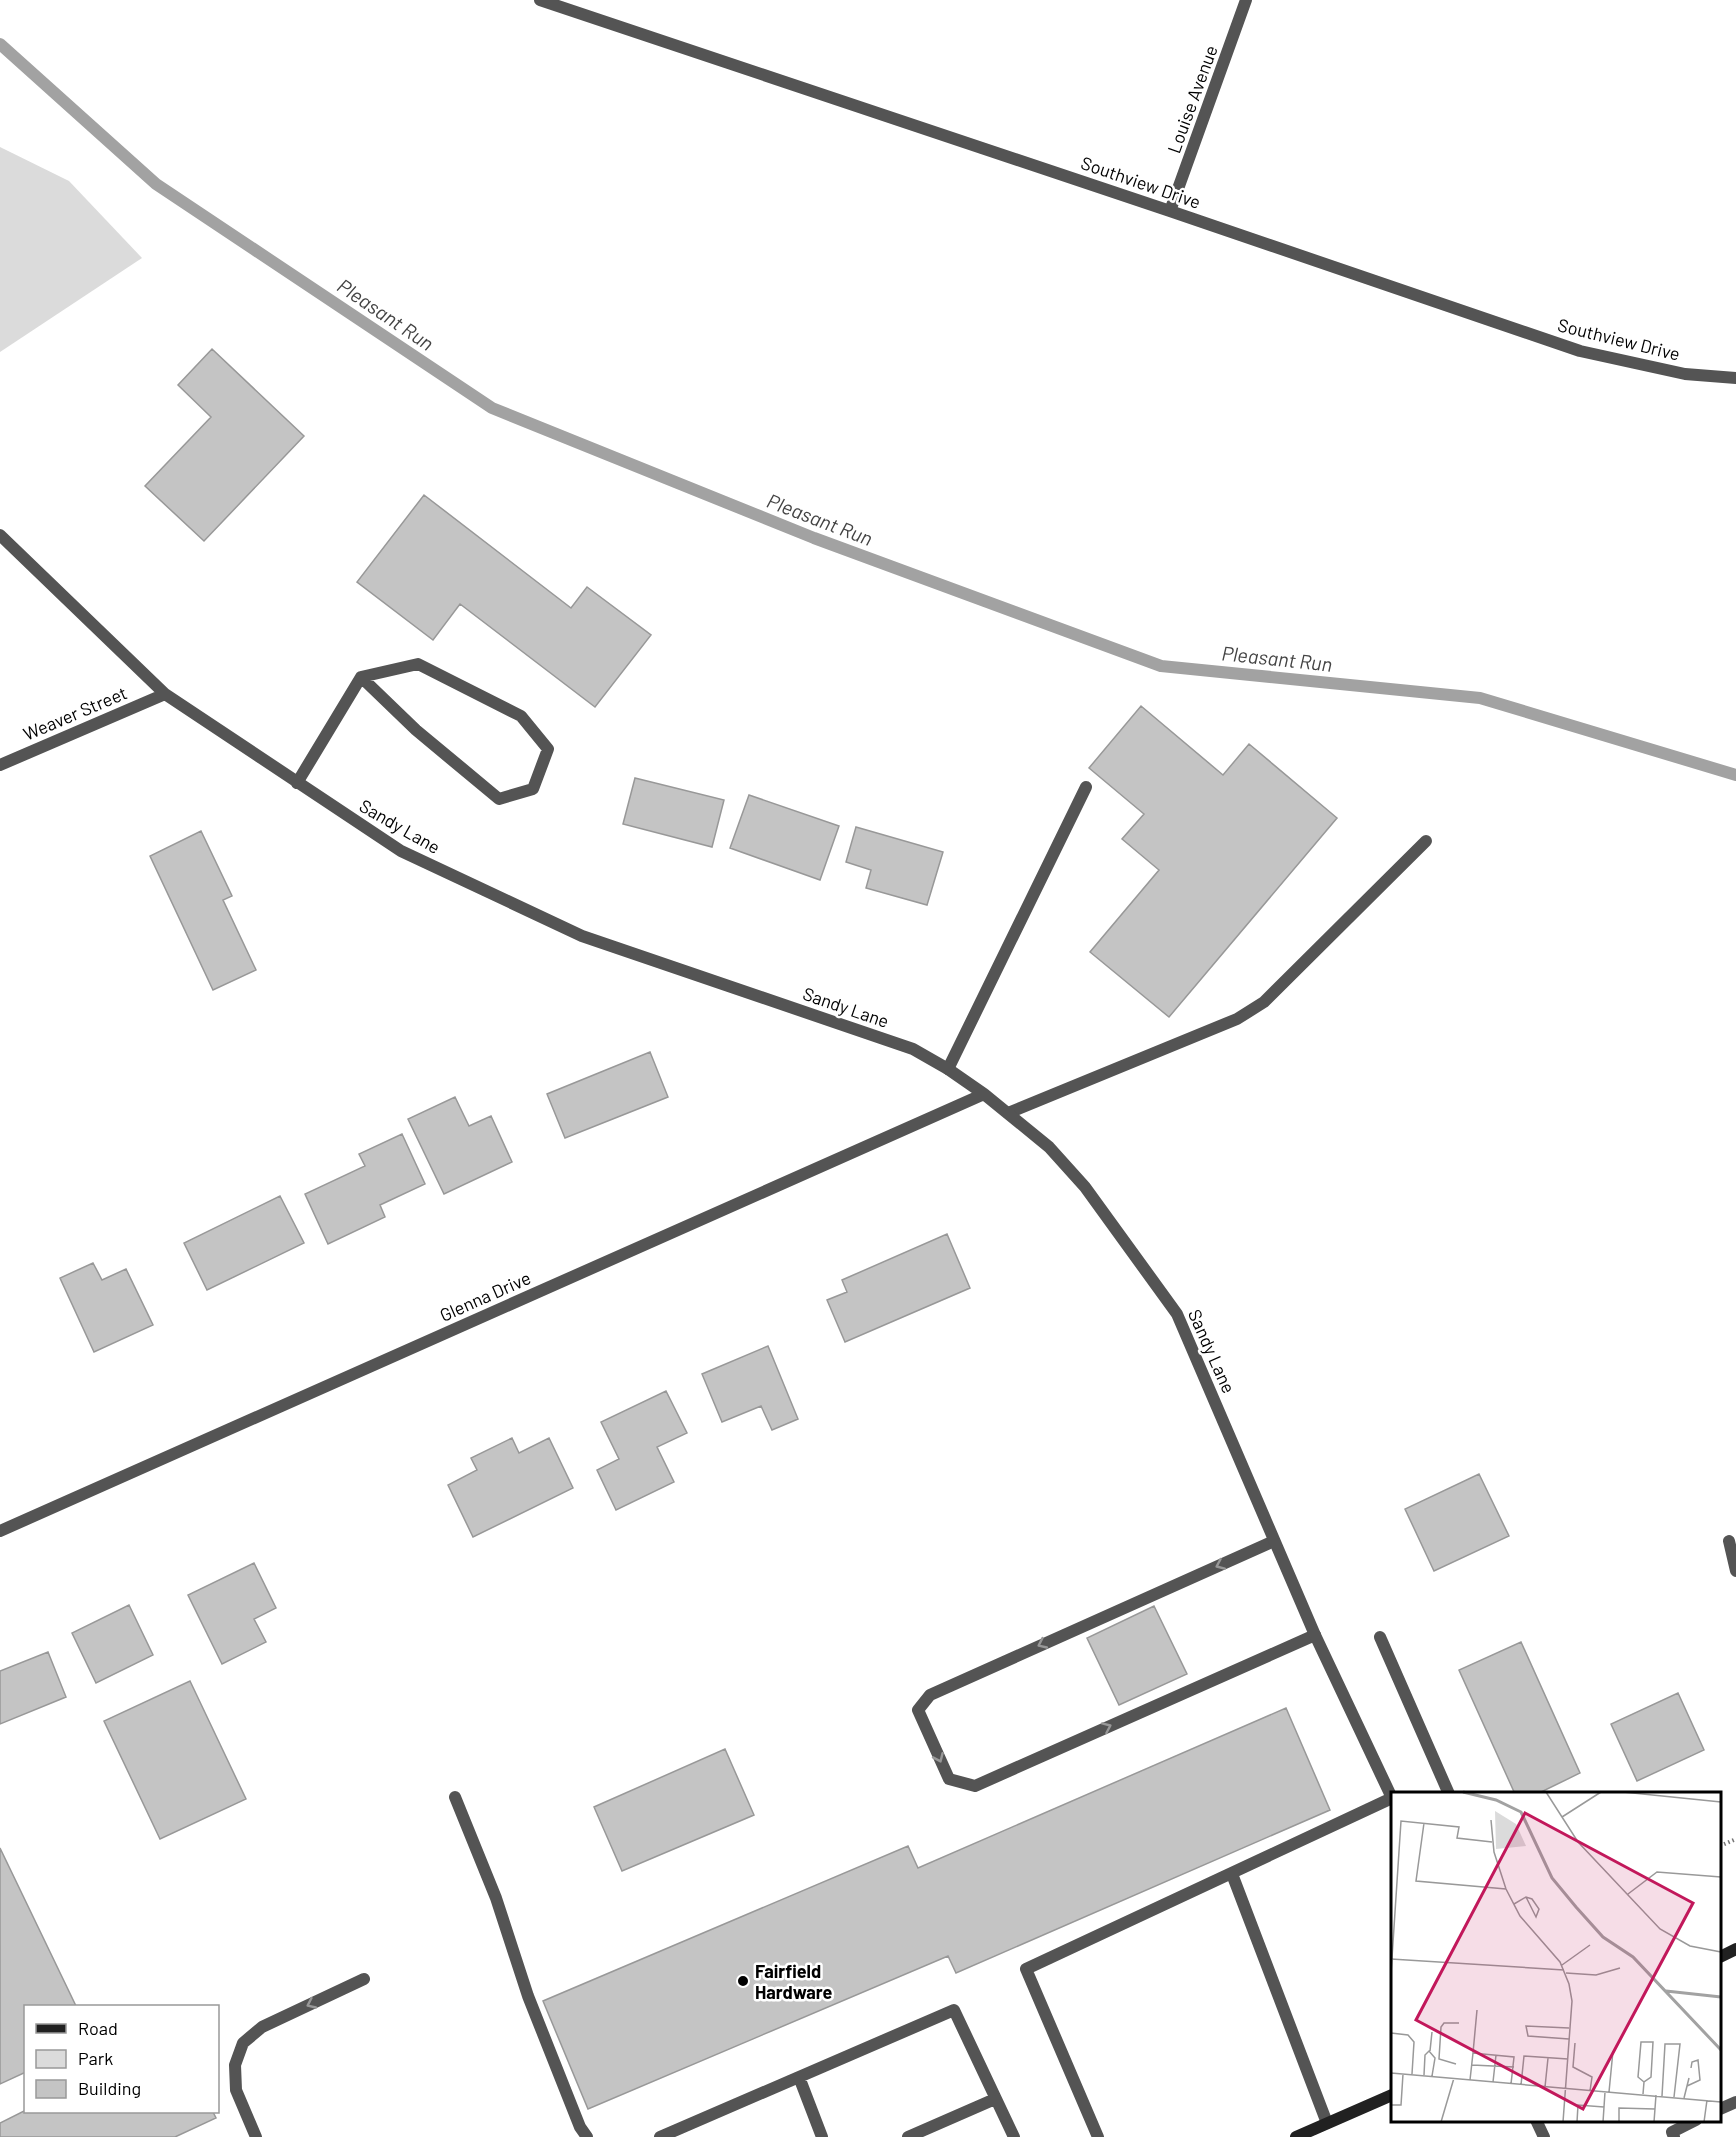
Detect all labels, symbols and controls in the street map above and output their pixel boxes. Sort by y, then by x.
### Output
street label: Louise Avenue [1162,42,1222,156]
street label: Southview Drive [1078,151,1204,213]
water label: Pleasant Run [333,273,439,355]
street label: Southview Drive [1556,313,1682,365]
water label: Pleasant Run [764,488,876,550]
water label: Pleasant Run [1221,640,1333,676]
street label: Weaver Street [20,681,130,745]
street label: Sandy Lane [356,794,444,858]
street label: Sandy Lane [800,982,892,1032]
street label: Glenna Drive [436,1266,534,1326]
street label: Sandy Lane [1184,1306,1240,1396]
one-way arrow [1216,1558,1227,1570]
one-way arrow [1037,1637,1048,1649]
one-way arrow [1101,1723,1112,1735]
one-way arrow [932,1752,944,1763]
inset map [1391,1792,1721,2122]
place label: Fairfield Hardware [755,1960,832,2003]
marker: Fairfield Hardware [736,1974,750,1988]
one-way arrow [306,1997,317,2009]
legend [24,2005,219,2113]
text: Road [78,2017,118,2039]
text: Park [78,2047,113,2069]
text: Building [78,2077,141,2099]

